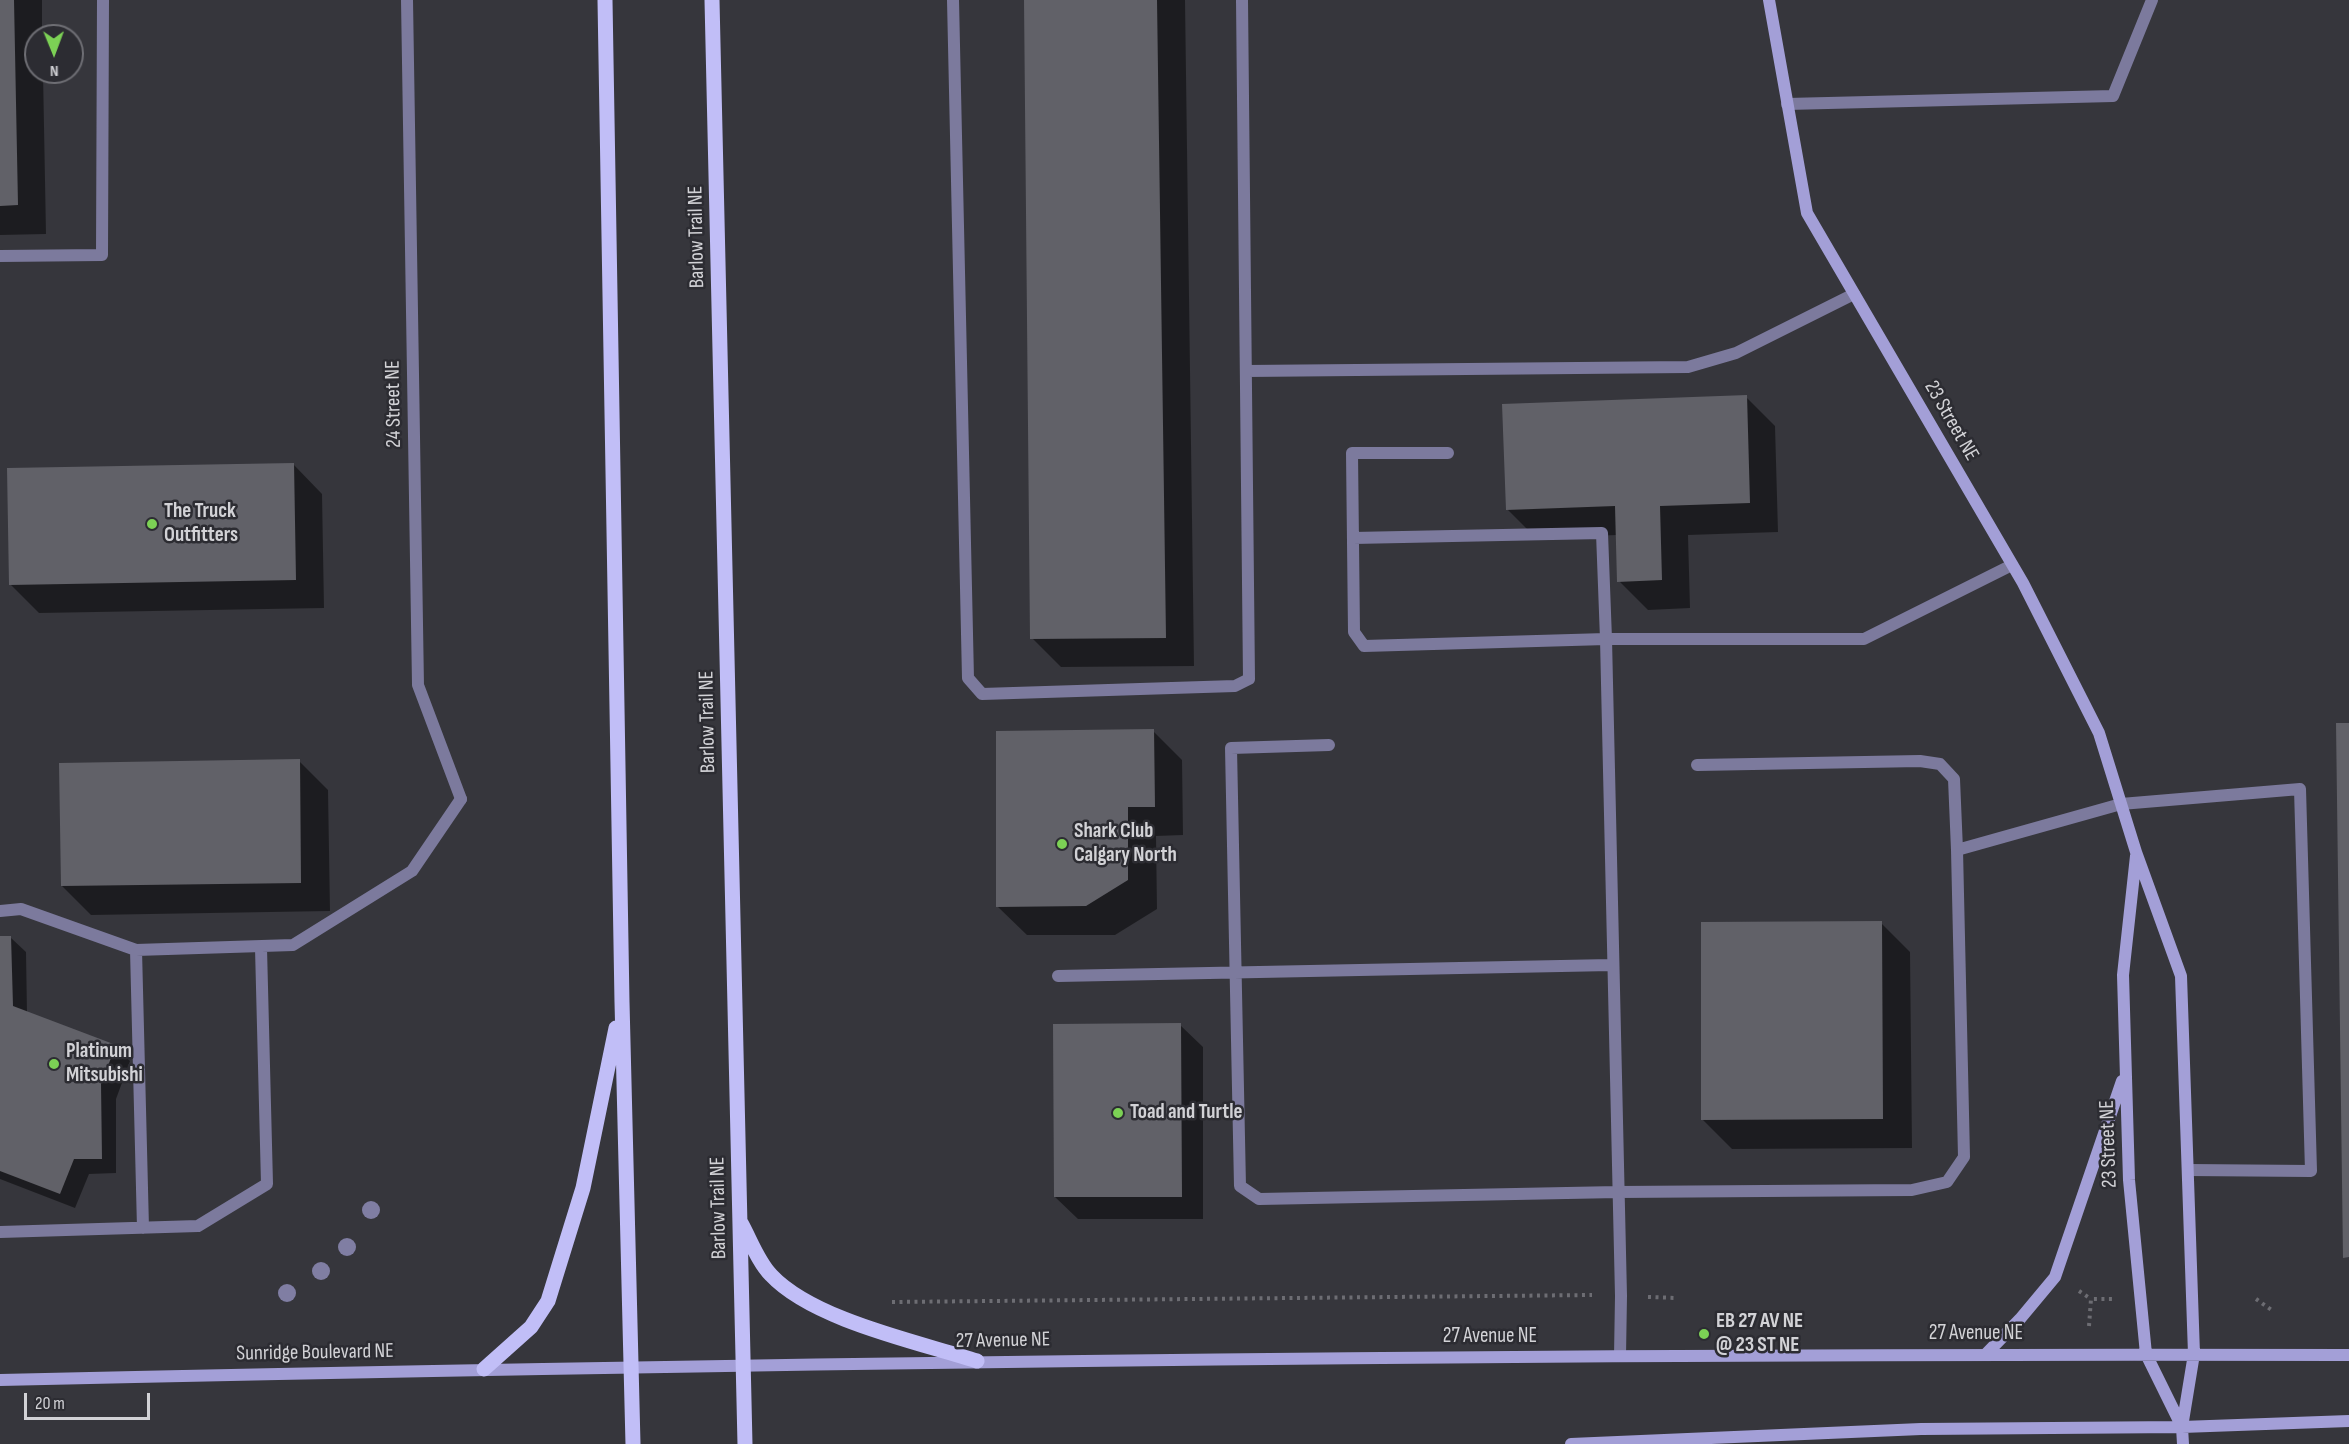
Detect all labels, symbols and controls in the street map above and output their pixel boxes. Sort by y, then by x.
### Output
north arrow [24,24,84,84]
text: N [50,61,59,80]
street label: Barlow Trail NE [684,186,710,288]
street label: 24 Street NE [381,360,407,448]
street label: 23 Street NE [1918,377,1984,465]
place label: The Truck Outfitters [164,499,238,549]
marker: The Truck Outfitters [145,517,159,531]
street label: Barlow Trail NE [695,671,721,773]
place label: Shark Club Calgary North [1074,819,1177,869]
marker: Shark Club Calgary North [1055,837,1069,851]
place label: Platinum Mitsubishi [66,1039,143,1089]
marker: Platinum Mitsubishi [47,1057,61,1071]
place label: Toad and Turtle [1130,1100,1243,1126]
street label: 23 Street NE [2095,1100,2123,1188]
marker: Toad and Turtle [1111,1106,1125,1120]
street label: Barlow Trail NE [706,1157,732,1259]
place label: EB 27 AV NE @ 23 ST NE [1716,1309,1803,1359]
street label: 27 Avenue NE [1929,1321,2023,1347]
street label: 27 Avenue NE [1443,1324,1537,1350]
marker: EB 27 AV NE @ 23 ST NE [1697,1327,1711,1341]
street label: 27 Avenue NE [956,1328,1050,1354]
street label: Sunridge Boulevard NE [236,1339,394,1367]
scale bar [27,1381,153,1419]
text: 20 m [35,1393,65,1414]

